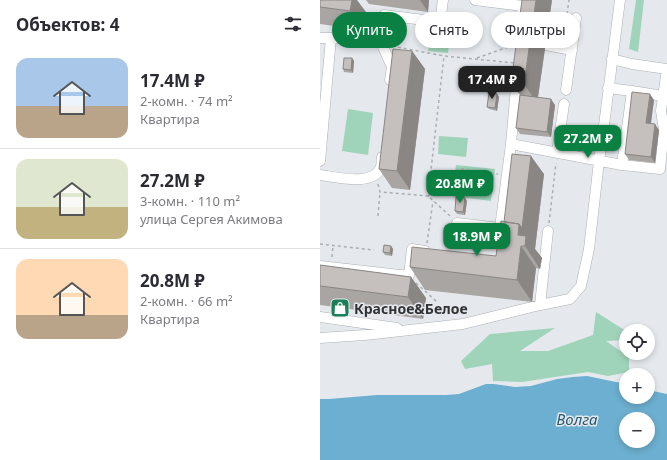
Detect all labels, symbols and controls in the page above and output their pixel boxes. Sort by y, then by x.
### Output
chip: Купить [332,12,407,48]
chip: Снять [415,12,483,48]
chip: Фильтры [491,12,580,48]
text: Объектов: 4 [16,13,119,36]
icon: filters [282,13,304,35]
pin: 17.4M ₽ [455,66,529,100]
text: 17.4M ₽ [140,69,205,92]
text: 17.4M ₽ [467,70,517,88]
icon: home [48,74,96,122]
text: 2-комн. · 74 m² [140,92,233,110]
text: Квартира [140,110,200,128]
pin: 27.2M ₽ [551,125,625,159]
text: 27.2M ₽ [563,129,613,147]
text: 27.2M ₽ [140,169,205,192]
pin: 20.8M ₽ [423,170,497,204]
text: 20.8M ₽ [435,174,485,192]
icon: home [48,175,96,223]
text: 3-комн. · 110 m² [140,192,240,210]
text: улица Сергея Акимова [140,210,283,228]
pin: 18.9M ₽ [440,223,514,257]
text: 18.9M ₽ [452,227,502,245]
text: 20.8M ₽ [140,269,205,292]
icon: home [48,275,96,323]
text: 2-комн. · 66 m² [140,292,233,310]
shop icon: Красное&Белое [329,297,351,319]
place label: Красное&Белое [354,299,468,318]
text: Квартира [140,310,200,328]
map controls [619,324,655,448]
button: locate [619,324,655,360]
button: + [619,368,655,404]
water label: Волга [557,409,598,429]
button: − [619,412,655,448]

